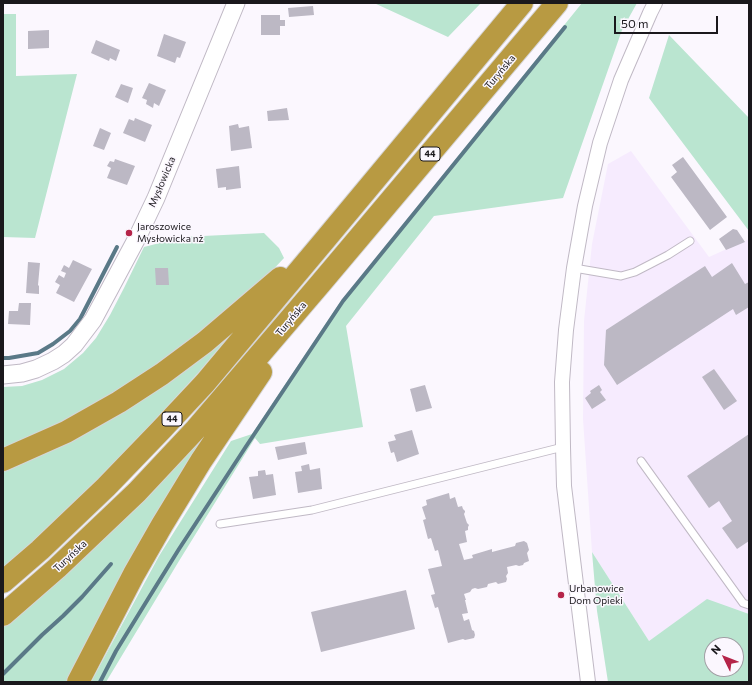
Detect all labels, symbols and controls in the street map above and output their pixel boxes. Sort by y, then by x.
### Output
scale bar [616,8,720,34]
text: 50 m [621,16,649,30]
street label: Turyńska [482,52,518,92]
road number: 44 [420,147,440,161]
street label: Mysłowicka [146,155,178,209]
place label: Jaroszowice Mysłowicka nż [137,221,204,244]
marker: Jaroszowice Mysłowicka nż [124,228,134,238]
street label: Turyńska [273,299,309,339]
road number: 44 [162,412,182,426]
street label: Turyńska [51,538,89,574]
place label: Urbanowice Dom Opieki [569,583,624,606]
marker: Urbanowice Dom Opieki [556,590,566,600]
north arrow [704,637,744,677]
text: N [708,642,723,657]

